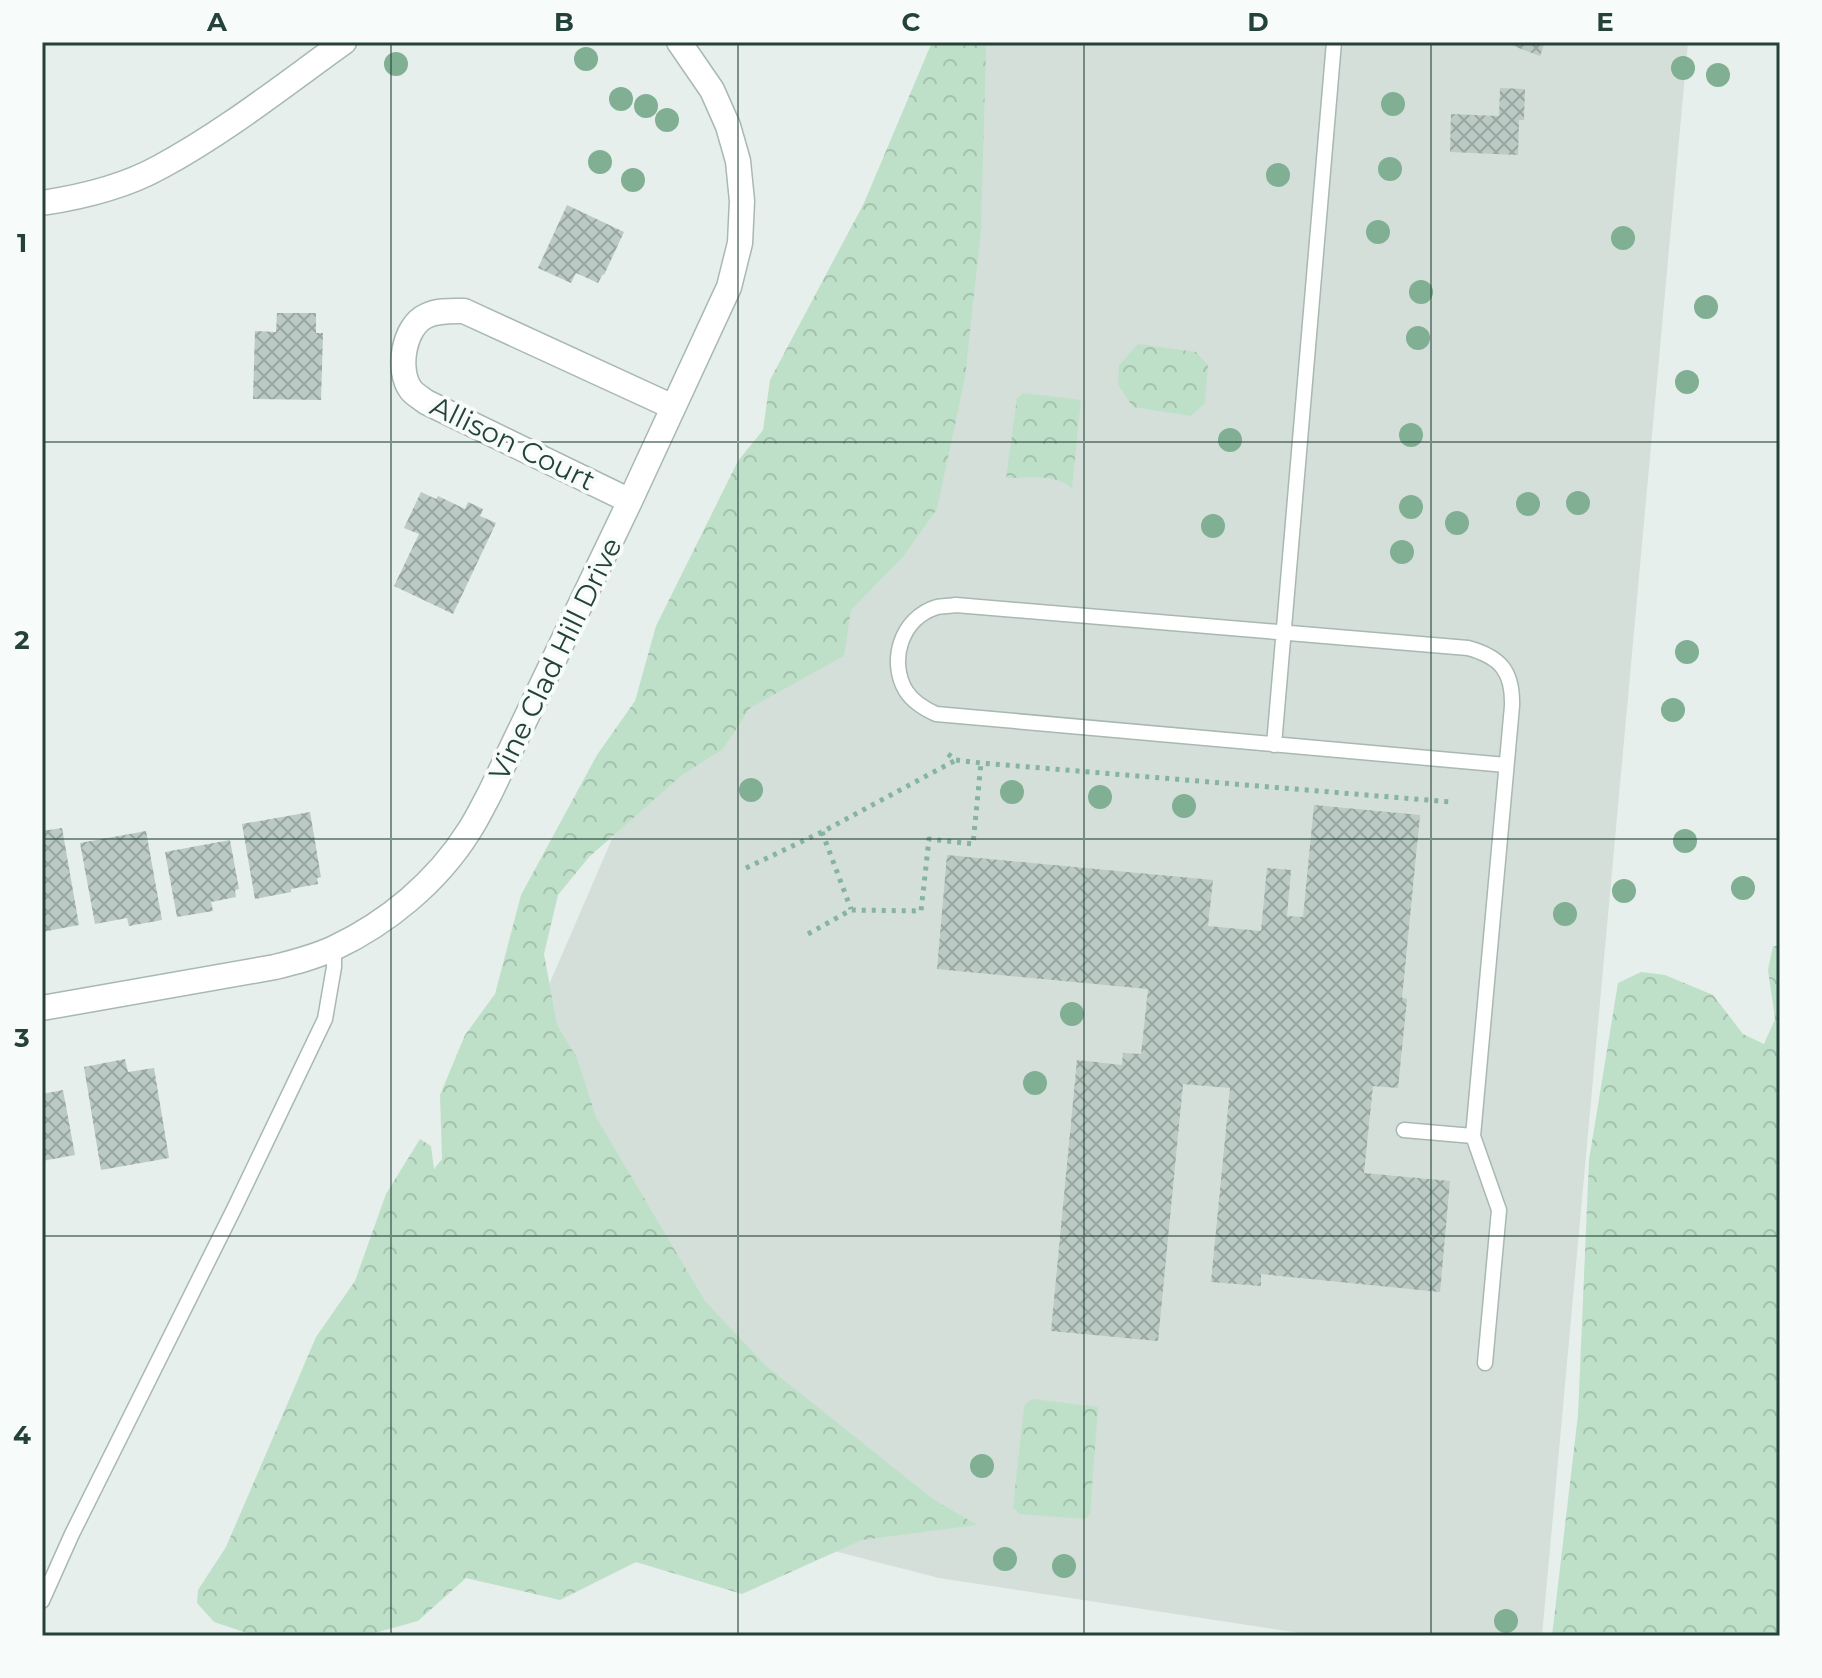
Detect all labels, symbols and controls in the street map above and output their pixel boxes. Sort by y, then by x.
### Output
text: A [206,6,228,38]
text: B [554,6,574,38]
text: C [902,6,921,38]
text: D [1247,6,1269,38]
text: E [1596,6,1614,38]
text: 1 [17,227,27,259]
street label: Allison Court [425,389,601,497]
street label: Vine Clad Hill Drive [481,532,629,786]
text: 2 [14,624,30,656]
text: 3 [13,1022,30,1054]
text: 4 [13,1419,31,1451]

